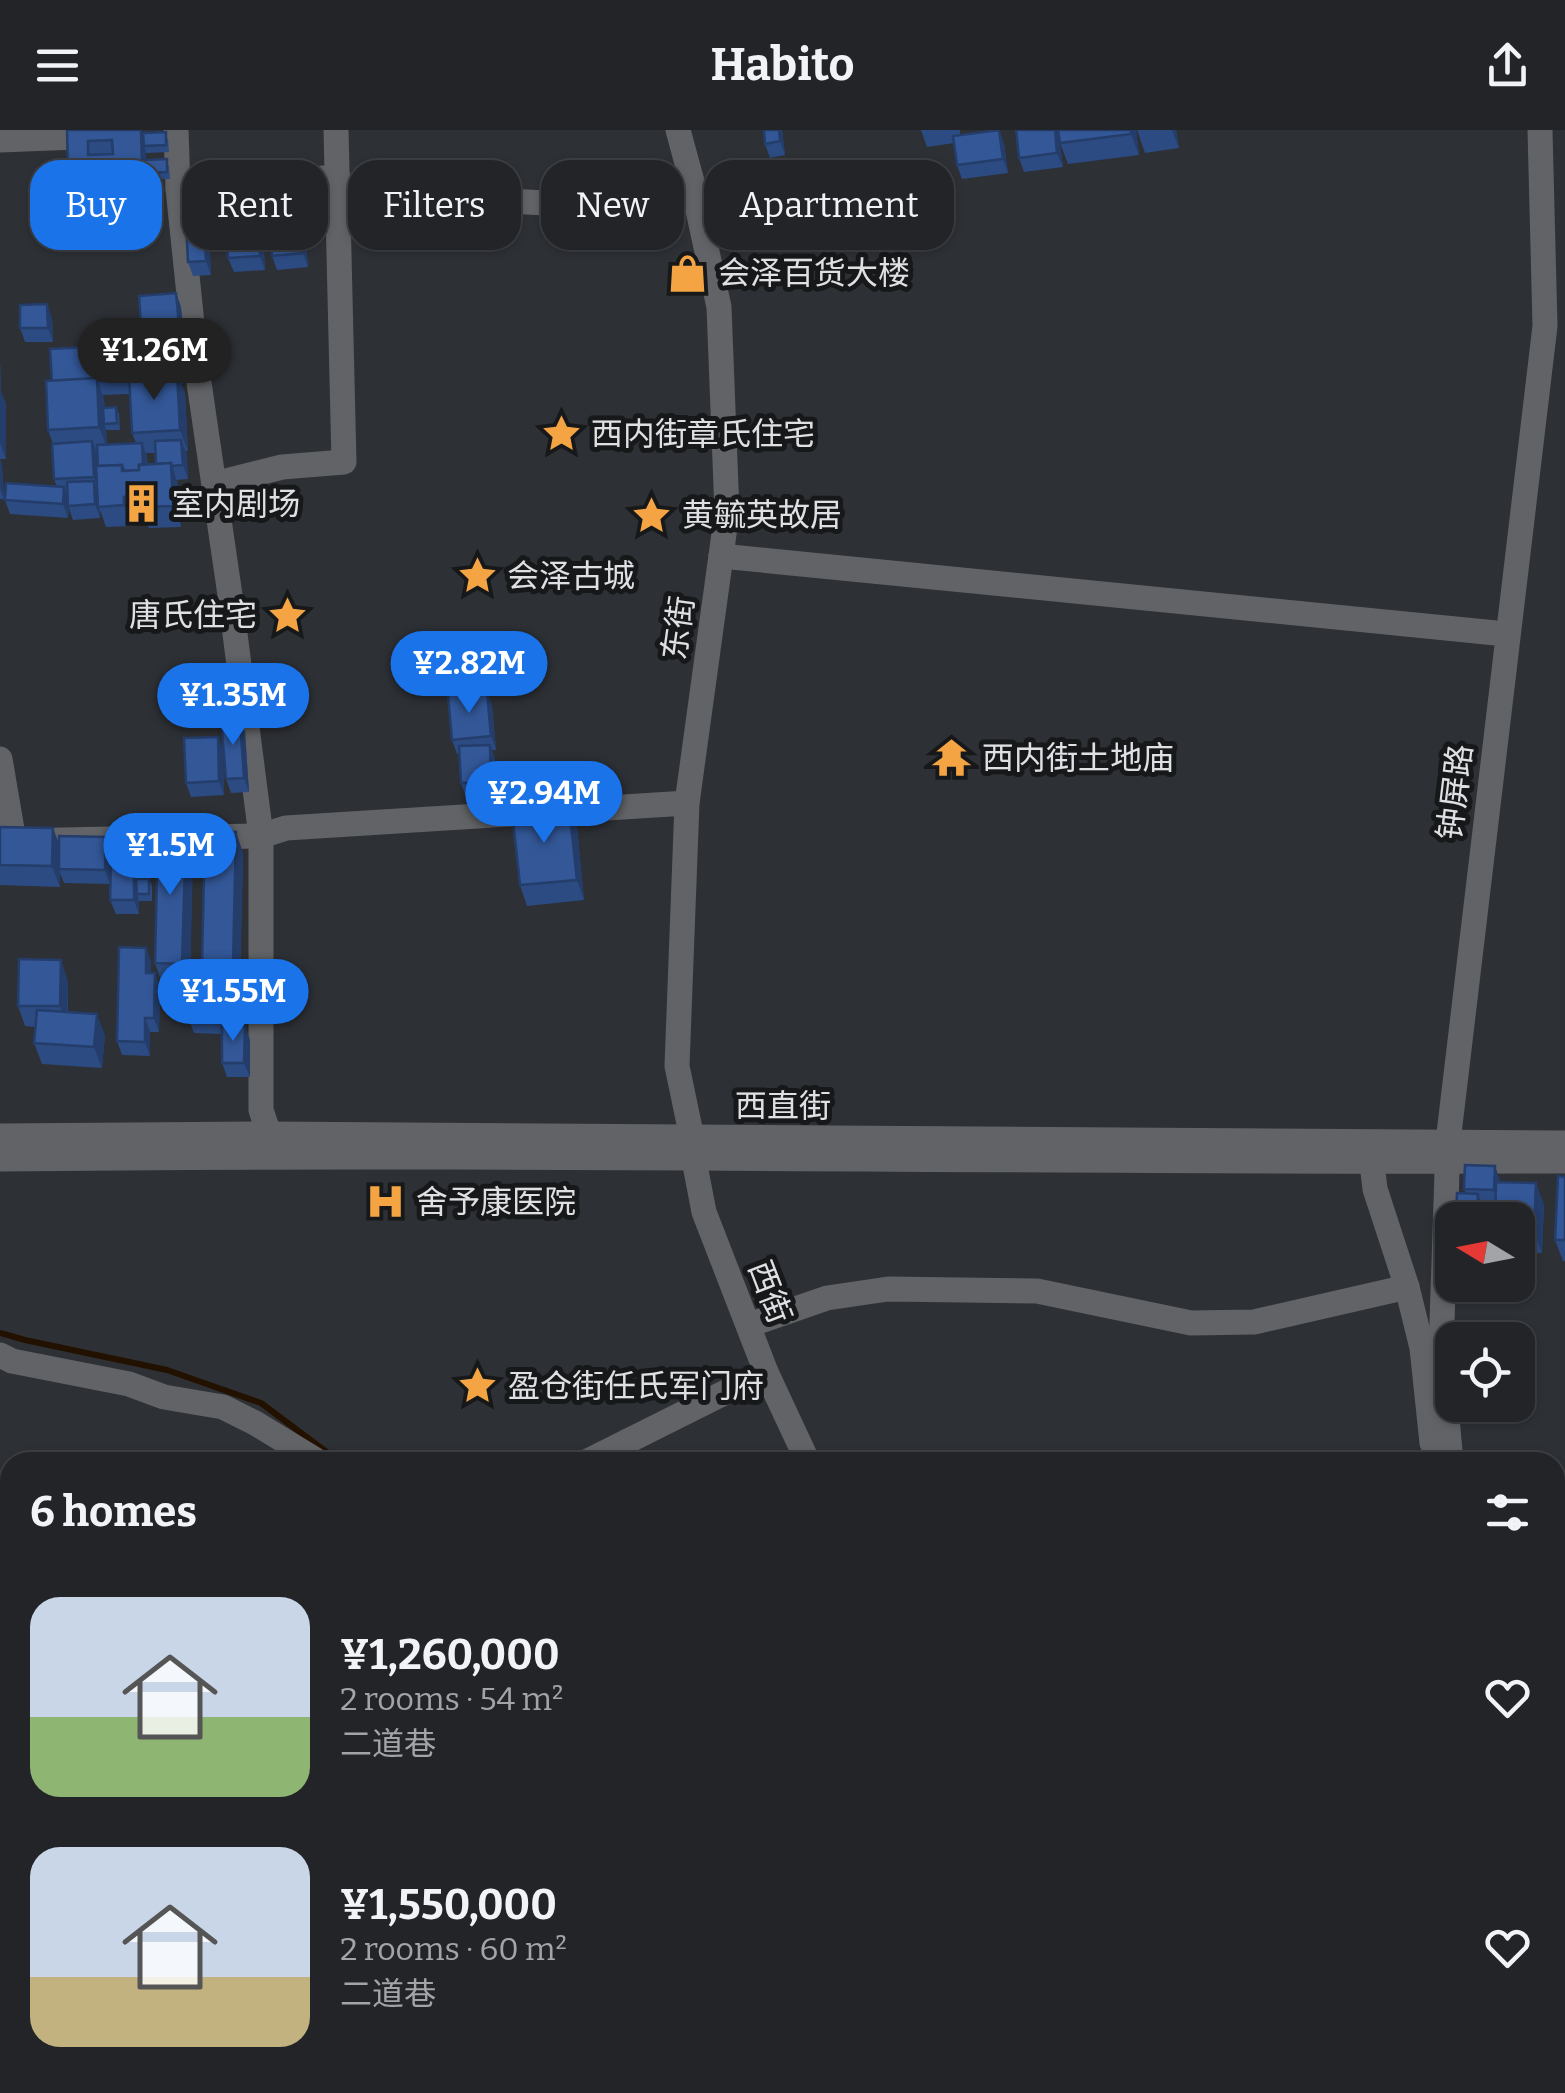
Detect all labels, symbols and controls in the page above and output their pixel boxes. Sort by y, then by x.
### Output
icon: menu [30,38,85,93]
text: Habito [711,38,854,92]
icon: share [1480,38,1535,93]
chip: Buy [30,160,162,250]
chip: Rent [182,160,328,250]
chip: Filters [348,160,521,250]
chip: New [541,160,684,250]
chip: Apartment [704,160,954,250]
shop icon: 会泽百货大楼 [667,252,709,294]
place label: 会泽百货大楼 [718,254,910,292]
pin: ¥1.26M [73,318,235,403]
text: ¥1.26M [100,331,208,369]
place icon: 西内街章氏住宅 [540,413,582,455]
place label: 西内街章氏住宅 [591,415,815,453]
building icon: 室内剧场 [121,483,163,525]
place label: 室内剧场 [172,485,300,523]
place icon: 黄毓英故居 [631,494,673,536]
place label: 黄毓英故居 [682,496,842,534]
place icon: 会泽古城 [456,555,498,597]
place label: 会泽古城 [507,557,635,595]
place icon: 唐氏住宅 [266,594,308,636]
street label: 东街 [655,594,701,662]
place label: 唐氏住宅 [129,596,257,634]
pin: ¥2.82M [388,631,550,716]
text: ¥2.82M [413,644,525,682]
pin: ¥1.35M [152,663,314,748]
text: ¥1.35M [179,676,287,714]
temple icon: 西内街土地庙 [931,737,973,779]
place label: 西内街土地庙 [982,739,1174,777]
street label: 钟屏路 [1430,742,1480,842]
pin: ¥2.94M [463,761,625,846]
text: ¥2.94M [487,774,601,812]
pin: ¥1.5M [100,813,240,898]
text: ¥1.5M [125,826,215,864]
pin: ¥1.55M [152,959,314,1044]
text: ¥1.55M [180,972,286,1010]
street label: 西直街 [735,1087,831,1125]
hospital icon: 舍予康医院 [365,1181,407,1223]
place label: 舍予康医院 [416,1183,576,1221]
north arrow [1435,1202,1535,1302]
map controls [1435,1202,1535,1422]
street label: 西街 [741,1255,799,1329]
button: locate [1435,1322,1535,1422]
place icon: 盈仓街任氏军门府 [457,1365,499,1407]
place label: 盈仓街任氏军门府 [508,1367,764,1405]
icon: filters [1480,1485,1535,1540]
text: 6 homes [30,1487,197,1537]
text: ¥1,260,000 [340,1630,560,1680]
icon: home [110,1637,230,1757]
icon: heart [1480,1670,1535,1725]
text: 2 rooms · 54 m² [340,1680,563,1718]
text: 二道巷 [340,1725,436,1763]
text: ¥1,550,000 [340,1880,557,1930]
icon: home [110,1887,230,2007]
icon: heart [1480,1920,1535,1975]
text: 2 rooms · 60 m² [340,1930,567,1968]
text: 二道巷 [340,1975,436,2013]

